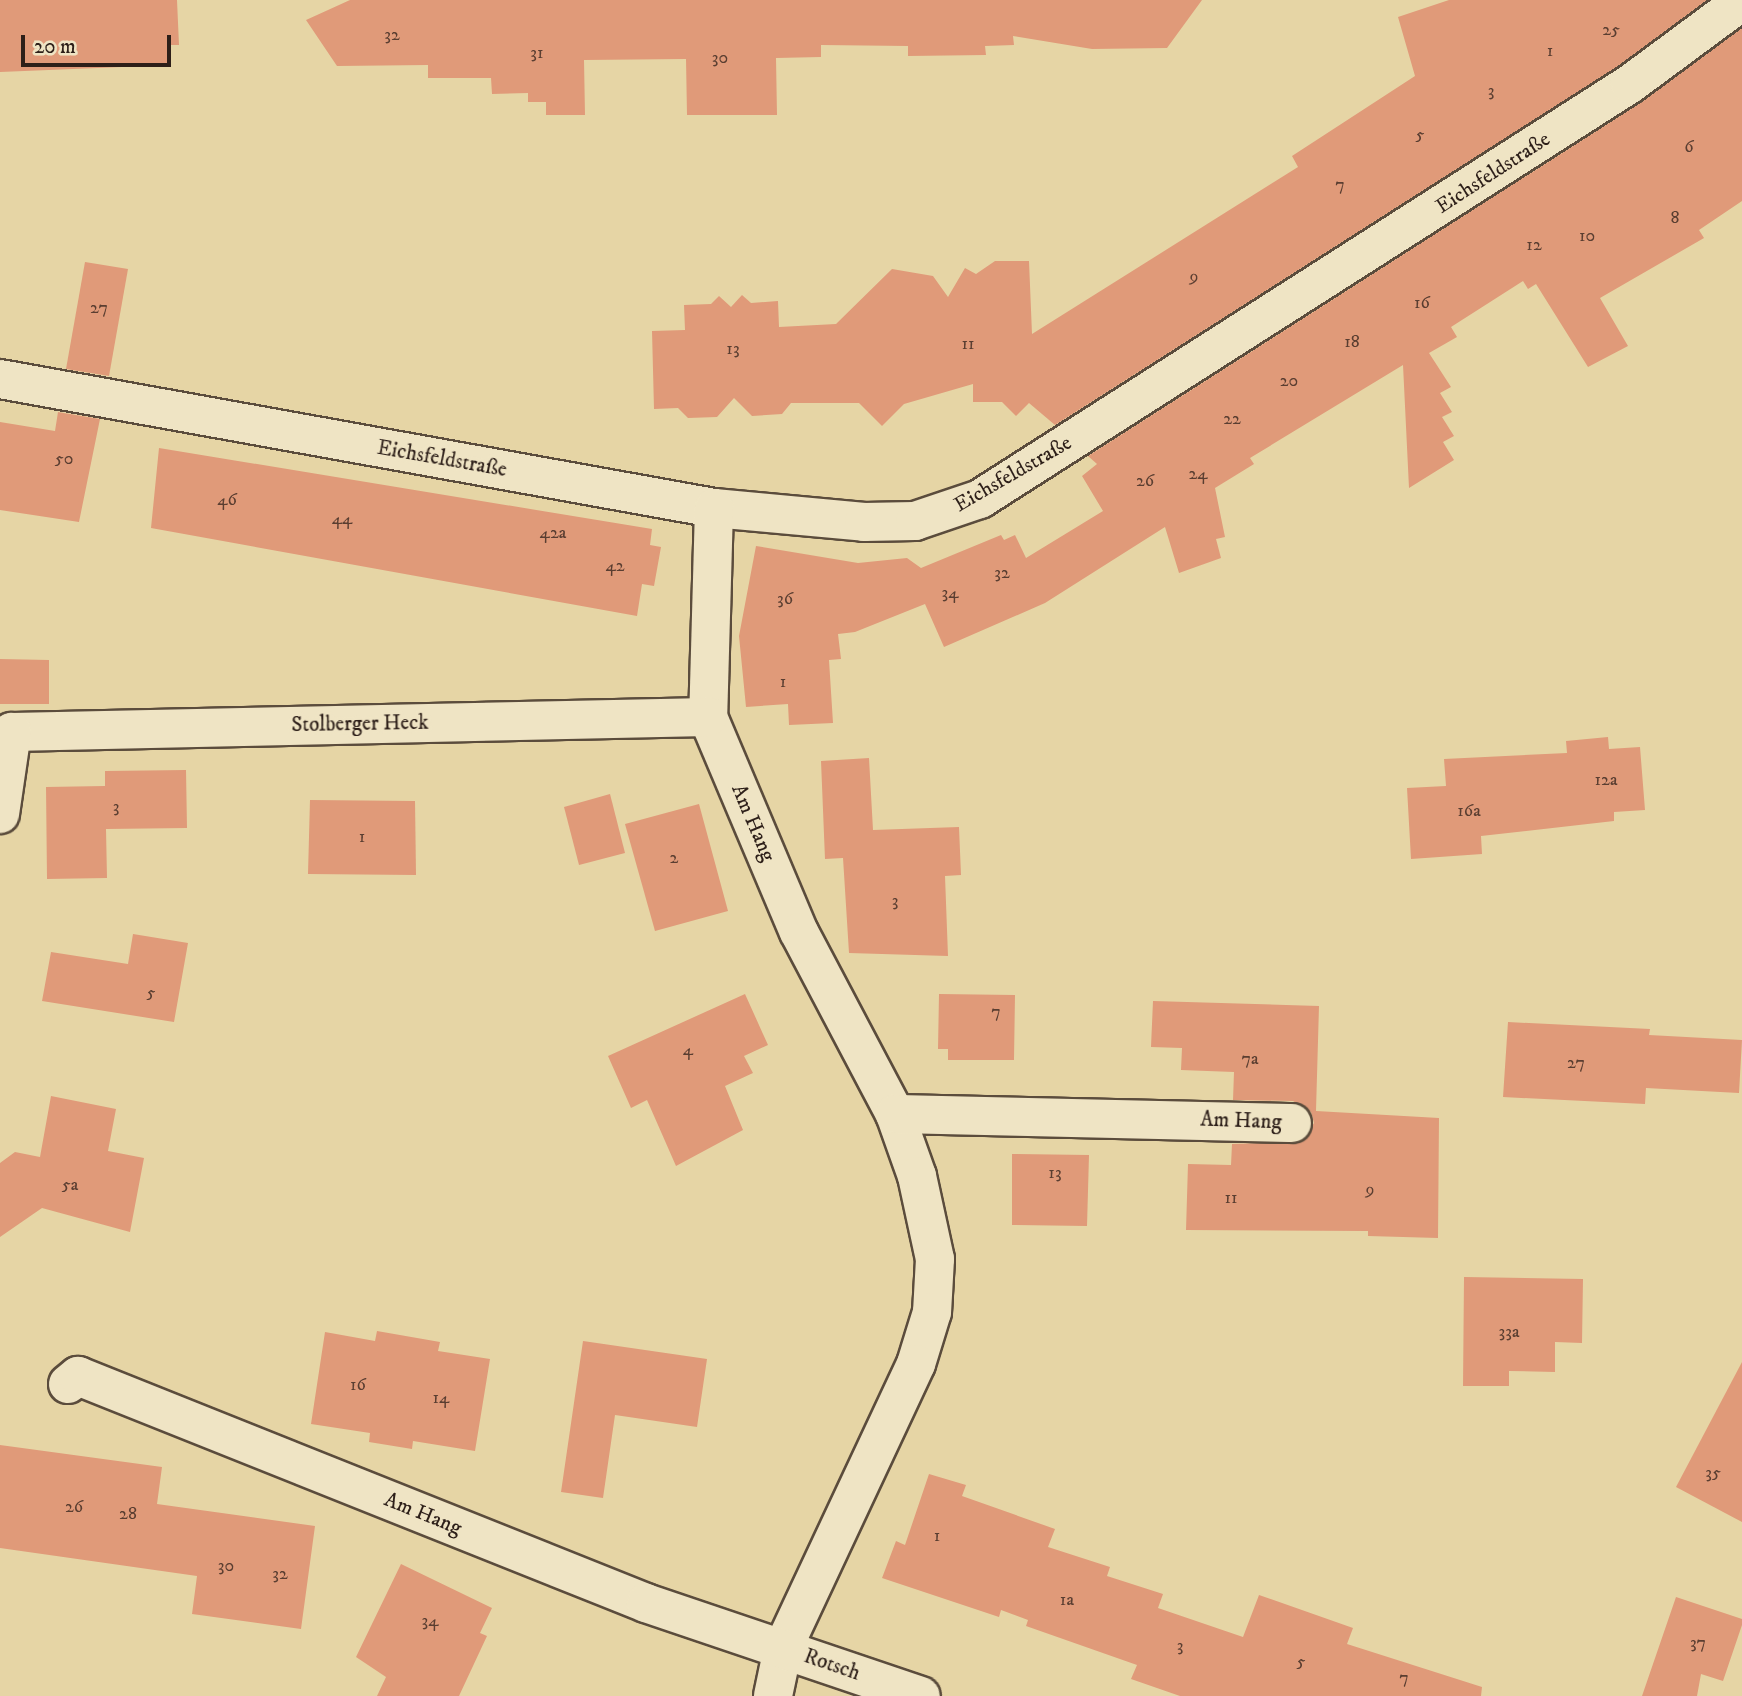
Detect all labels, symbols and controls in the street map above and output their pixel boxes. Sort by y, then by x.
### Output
house number: 25 [1602,19,1620,41]
scale bar [24,21,175,65]
house number: 32 [384,24,400,46]
text: 20 m [34,34,76,60]
house number: 1 [1547,40,1553,62]
house number: 31 [530,42,544,64]
house number: 30 [712,47,728,69]
house number: 3 [1488,80,1494,102]
house number: 5 [1416,124,1424,146]
street label: Eichsfeldstraße [1431,127,1555,219]
house number: 6 [1684,136,1694,158]
house number: 7 [1335,174,1345,196]
house number: 8 [1670,207,1680,229]
house number: 10 [1579,225,1595,247]
house number: 12 [1526,234,1542,256]
house number: 9 [1190,266,1198,288]
house number: 16 [1414,292,1430,314]
house number: 27 [90,297,108,319]
house number: 18 [1344,331,1360,353]
house number: 11 [961,333,975,355]
house number: 13 [726,338,740,360]
house number: 20 [1280,370,1298,392]
house number: 22 [1223,408,1241,430]
street label: Eichsfeldstraße [950,430,1076,518]
street label: Eichsfeldstraße [375,435,509,483]
house number: 50 [55,448,73,470]
house number: 24 [1188,463,1208,485]
house number: 26 [1136,470,1154,492]
house number: 46 [217,489,237,511]
house number: 44 [332,508,352,530]
house number: 42a [540,522,566,544]
house number: 42 [605,555,625,577]
house number: 32 [994,562,1010,584]
house number: 34 [941,582,959,604]
house number: 36 [777,588,793,610]
house number: 1 [780,671,786,693]
street label: Stolberger Heck [291,710,429,738]
house number: 12a [1594,769,1618,791]
street label: Am Hang [725,781,781,865]
house number: 3 [113,796,119,818]
house number: 16a [1457,800,1481,822]
house number: 1 [359,826,365,848]
house number: 2 [670,847,678,869]
house number: 3 [892,890,898,912]
house number: 5 [147,982,155,1004]
house number: 7 [991,1001,1001,1023]
house number: 4 [683,1039,693,1061]
house number: 7a [1241,1048,1259,1070]
house number: 27 [1567,1052,1585,1074]
street label: Am Hang [1200,1107,1282,1135]
house number: 13 [1048,1162,1062,1184]
house number: 5a [62,1174,78,1196]
house number: 9 [1366,1179,1374,1201]
house number: 11 [1224,1187,1238,1209]
house number: 33a [1498,1321,1520,1343]
house number: 16 [350,1374,366,1396]
house number: 14 [433,1387,449,1409]
house number: 35 [1705,1462,1721,1484]
street label: Am Hang [381,1487,465,1541]
house number: 26 [65,1496,83,1518]
house number: 28 [119,1503,137,1525]
house number: 1 [934,1525,940,1547]
house number: 30 [218,1555,234,1577]
house number: 32 [272,1563,288,1585]
house number: 1a [1060,1589,1074,1611]
house number: 34 [421,1610,439,1632]
house number: 37 [1690,1632,1706,1654]
house number: 3 [1177,1635,1183,1657]
street label: Rotsch [801,1644,863,1686]
house number: 5 [1297,1651,1305,1673]
house number: 7 [1399,1667,1409,1689]

